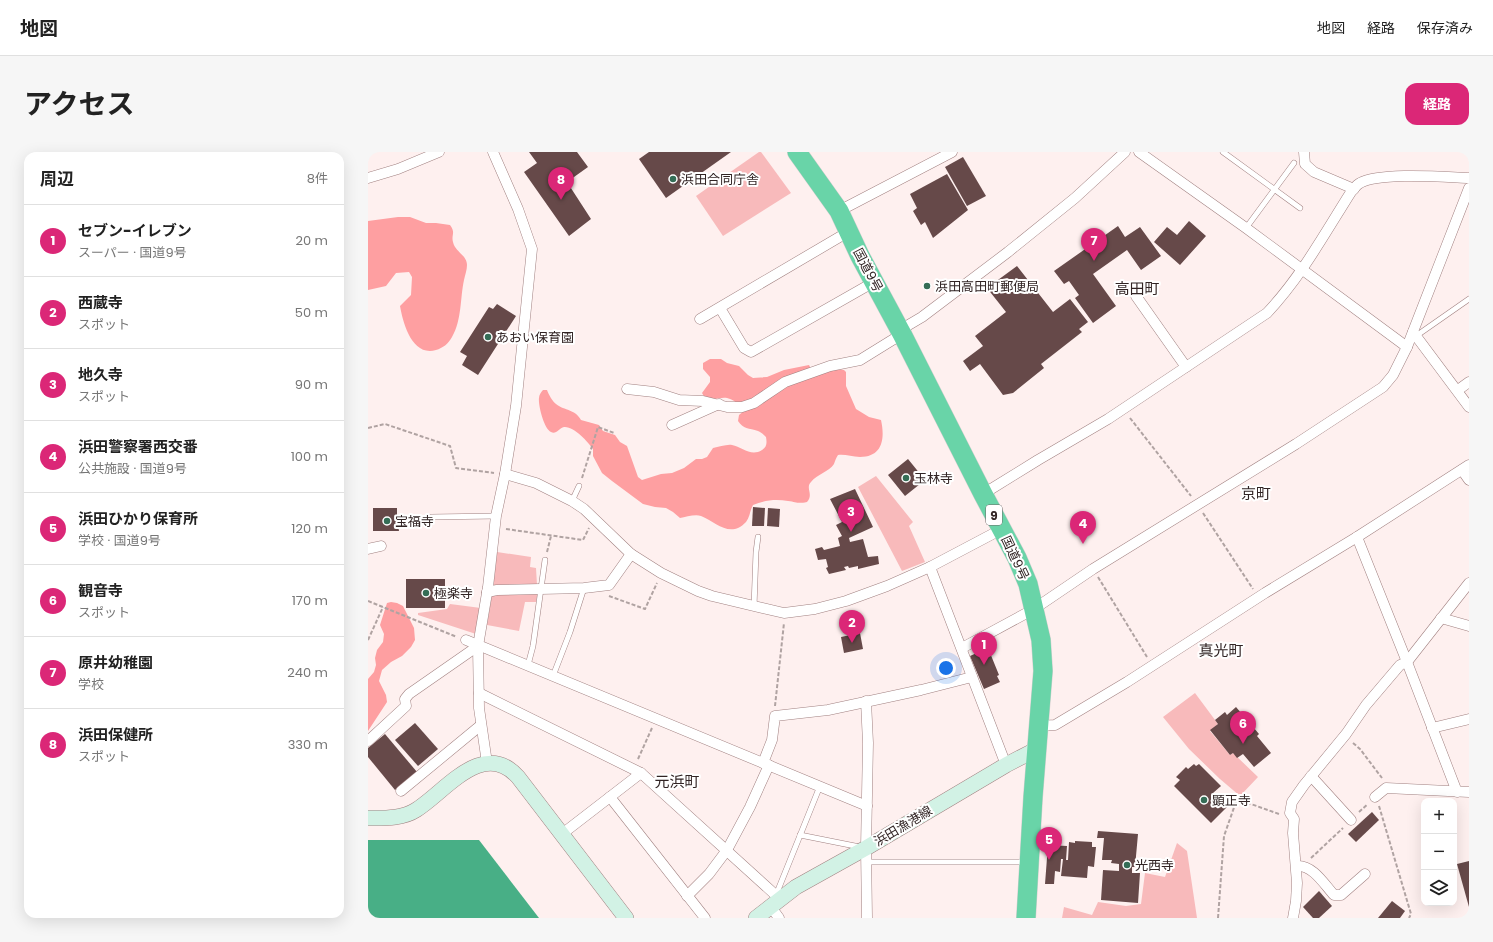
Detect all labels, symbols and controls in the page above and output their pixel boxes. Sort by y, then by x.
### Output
text: 地図 [20,15,58,42]
text: 地図 [1317,18,1345,38]
text: 経路 [1367,18,1395,38]
text: 保存済み [1417,18,1473,38]
button: 経路 [1405,83,1469,125]
text: アクセス [24,85,135,124]
text: 周辺 [40,167,74,191]
pin: 8 [548,167,574,200]
text: 8件 [307,169,328,188]
place label: 浜田合同庁舎 [681,170,759,189]
marker: 浜田合同庁舎 [668,174,678,184]
text: セブン-イレブン [78,220,192,241]
pin: 7 [1081,228,1107,261]
text: 1 [51,231,55,250]
text: 20 m [295,231,328,250]
text: スーパー · 国道9号 [78,243,187,262]
street label: 国道9号 [849,245,887,295]
place label: 浜田高田町郵便局 [935,277,1039,296]
district label: 高田町 [1114,278,1160,299]
marker: 浜田高田町郵便局 [922,281,932,291]
text: 西蔵寺 [78,292,123,313]
text: 2 [49,303,57,322]
text: 50 m [295,303,328,322]
text: スポット [78,315,130,334]
place label: あおい保育園 [496,328,574,347]
marker: あおい保育園 [483,332,493,342]
text: 地久寺 [78,364,123,385]
text: 3 [49,375,57,394]
text: 90 m [295,375,328,394]
text: スポット [78,387,130,406]
text: 浜田警察署西交番 [78,436,198,457]
text: 4 [49,447,57,466]
text: 100 m [291,447,328,466]
text: 公共施設 · 国道9号 [78,459,187,478]
place label: 玉林寺 [914,469,953,488]
marker: 玉林寺 [901,473,911,483]
district label: 京町 [1241,483,1271,504]
pin: 3 [838,499,864,532]
road number: 9 [986,505,1002,525]
text: 浜田ひかり保育所 [78,508,198,529]
pin: 4 [1070,511,1096,544]
place label: 宝福寺 [395,512,434,531]
marker: 宝福寺 [382,516,392,526]
text: 5 [49,519,57,538]
text: 120 m [291,519,328,538]
text: 学校 · 国道9号 [78,531,161,550]
street label: 国道9号 [996,533,1034,583]
text: 観音寺 [78,580,123,601]
place label: 極楽寺 [434,584,473,603]
marker: 極楽寺 [421,588,431,598]
text: 6 [49,591,57,610]
text: 170 m [292,591,328,610]
text: スポット [78,603,130,622]
pin: 2 [839,610,865,643]
pin: 1 [971,632,997,665]
district label: 真光町 [1198,640,1244,661]
text: 原井幼稚園 [78,652,153,673]
your location [936,658,956,678]
text: 7 [50,663,56,682]
text: 240 m [287,663,328,682]
text: 学校 [78,675,104,694]
pin: 6 [1230,711,1256,744]
text: 浜田保健所 [78,724,153,745]
text: 8 [49,735,57,754]
text: 330 m [288,735,328,754]
text: スポット [78,747,130,766]
district label: 元浜町 [654,771,700,792]
place label: 顕正寺 [1212,791,1251,810]
marker: 顕正寺 [1199,795,1209,805]
map controls [1421,798,1457,906]
button: + [1421,798,1457,834]
street label: 浜田漁港線 [870,801,936,851]
pin: 5 [1036,827,1062,860]
button: − [1421,834,1457,870]
place label: 光西寺 [1135,856,1174,875]
marker: 光西寺 [1122,860,1132,870]
button: layers [1421,870,1457,906]

